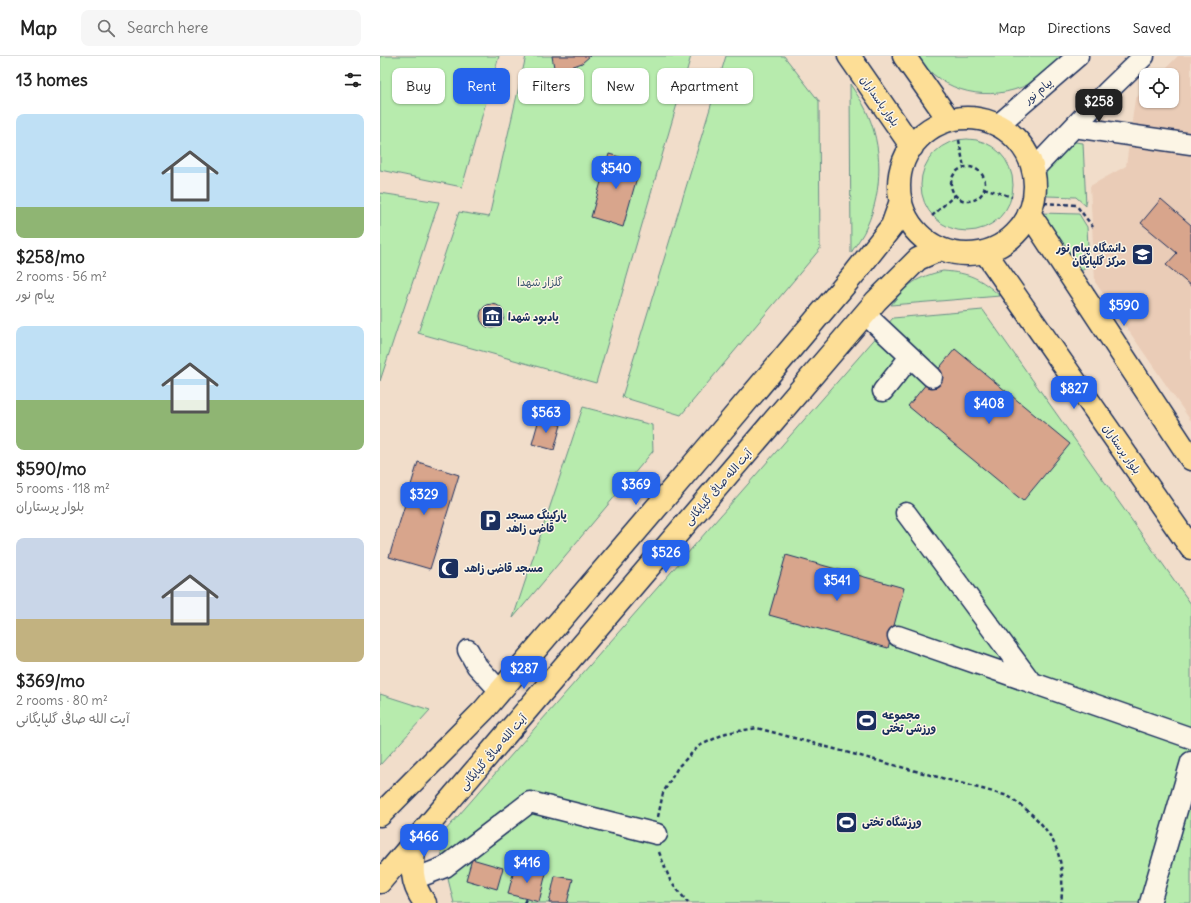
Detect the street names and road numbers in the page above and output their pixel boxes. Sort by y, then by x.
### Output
street label: بلوار پاسداران [857,73,903,130]
street label: پیام نور [1020,75,1056,109]
street label: بلوار پرستاران [1099,421,1144,477]
street label: آیت الله صافی گلپایگانی [680,445,756,528]
street label: آیت الله صافی گلپایگانی [455,710,531,793]

